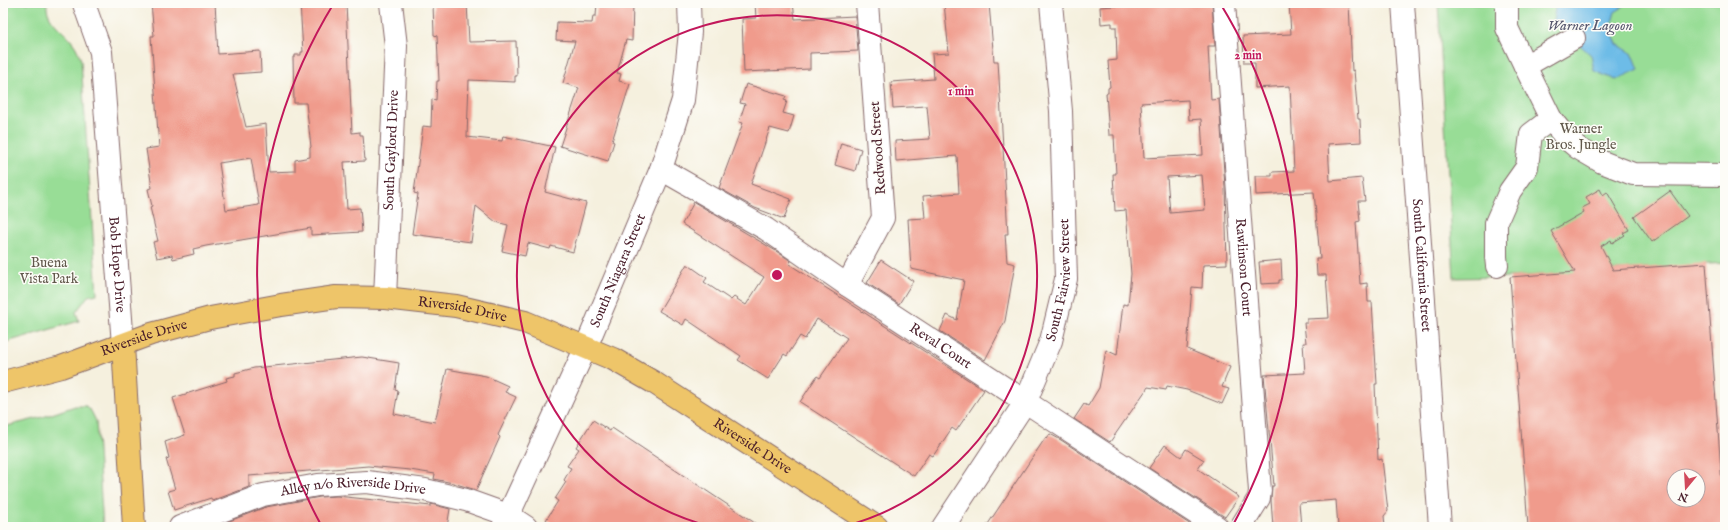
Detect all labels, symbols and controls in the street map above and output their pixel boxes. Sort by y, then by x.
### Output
water label: Warner Lagoon [1548,16,1632,36]
text: 2 min [1234,48,1262,63]
text: 1 min [948,84,975,99]
street label: South Gaylord Drive [380,89,403,211]
street label: Redwood Street [866,100,890,195]
park label: Warner Bros. Jungle [1546,120,1617,154]
street label: South California Street [1408,198,1435,333]
street label: South Niagara Street [586,211,650,330]
street label: Bob Hope Drive [104,216,130,314]
street label: South Fairview Street [1042,218,1075,343]
street label: Rawlinson Court [1231,218,1256,317]
park label: Buena Vista Park [19,254,79,288]
centre of rings [770,268,784,282]
street label: Riverside Drive [417,293,509,327]
street label: Riverside Drive [98,315,190,361]
street label: Reval Court [906,319,975,373]
street label: Riverside Drive [710,414,796,479]
north arrow [1666,468,1706,508]
street label: Alley n/o Riverside Drive [278,473,428,501]
text: N [1676,488,1691,505]

